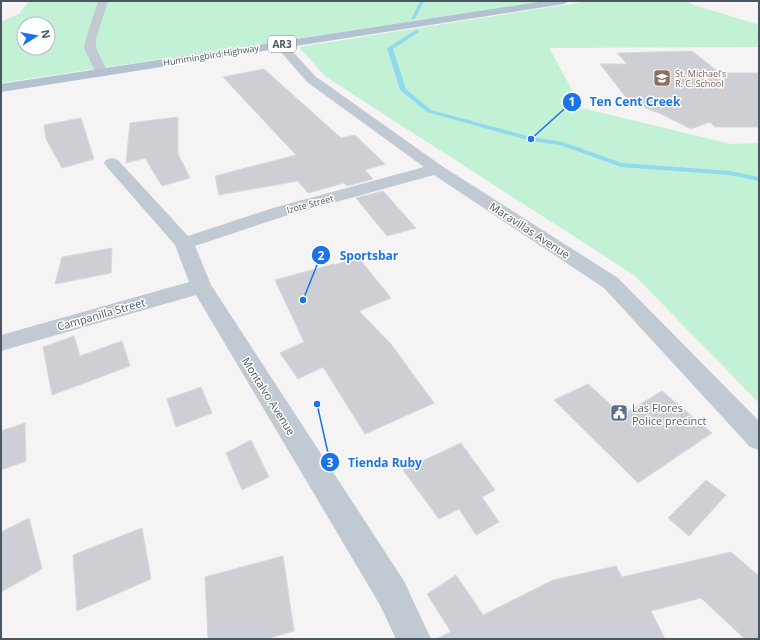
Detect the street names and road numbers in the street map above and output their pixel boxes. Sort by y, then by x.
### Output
road number: AR3 [268,36,296,52]
street label: Hummingbird Highway [162,41,260,69]
street label: Izote Street [285,192,335,216]
street label: Maravillas Avenue [487,198,573,262]
street label: Campanilla Street [55,294,147,334]
street label: Montalvo Avenue [239,354,299,438]

